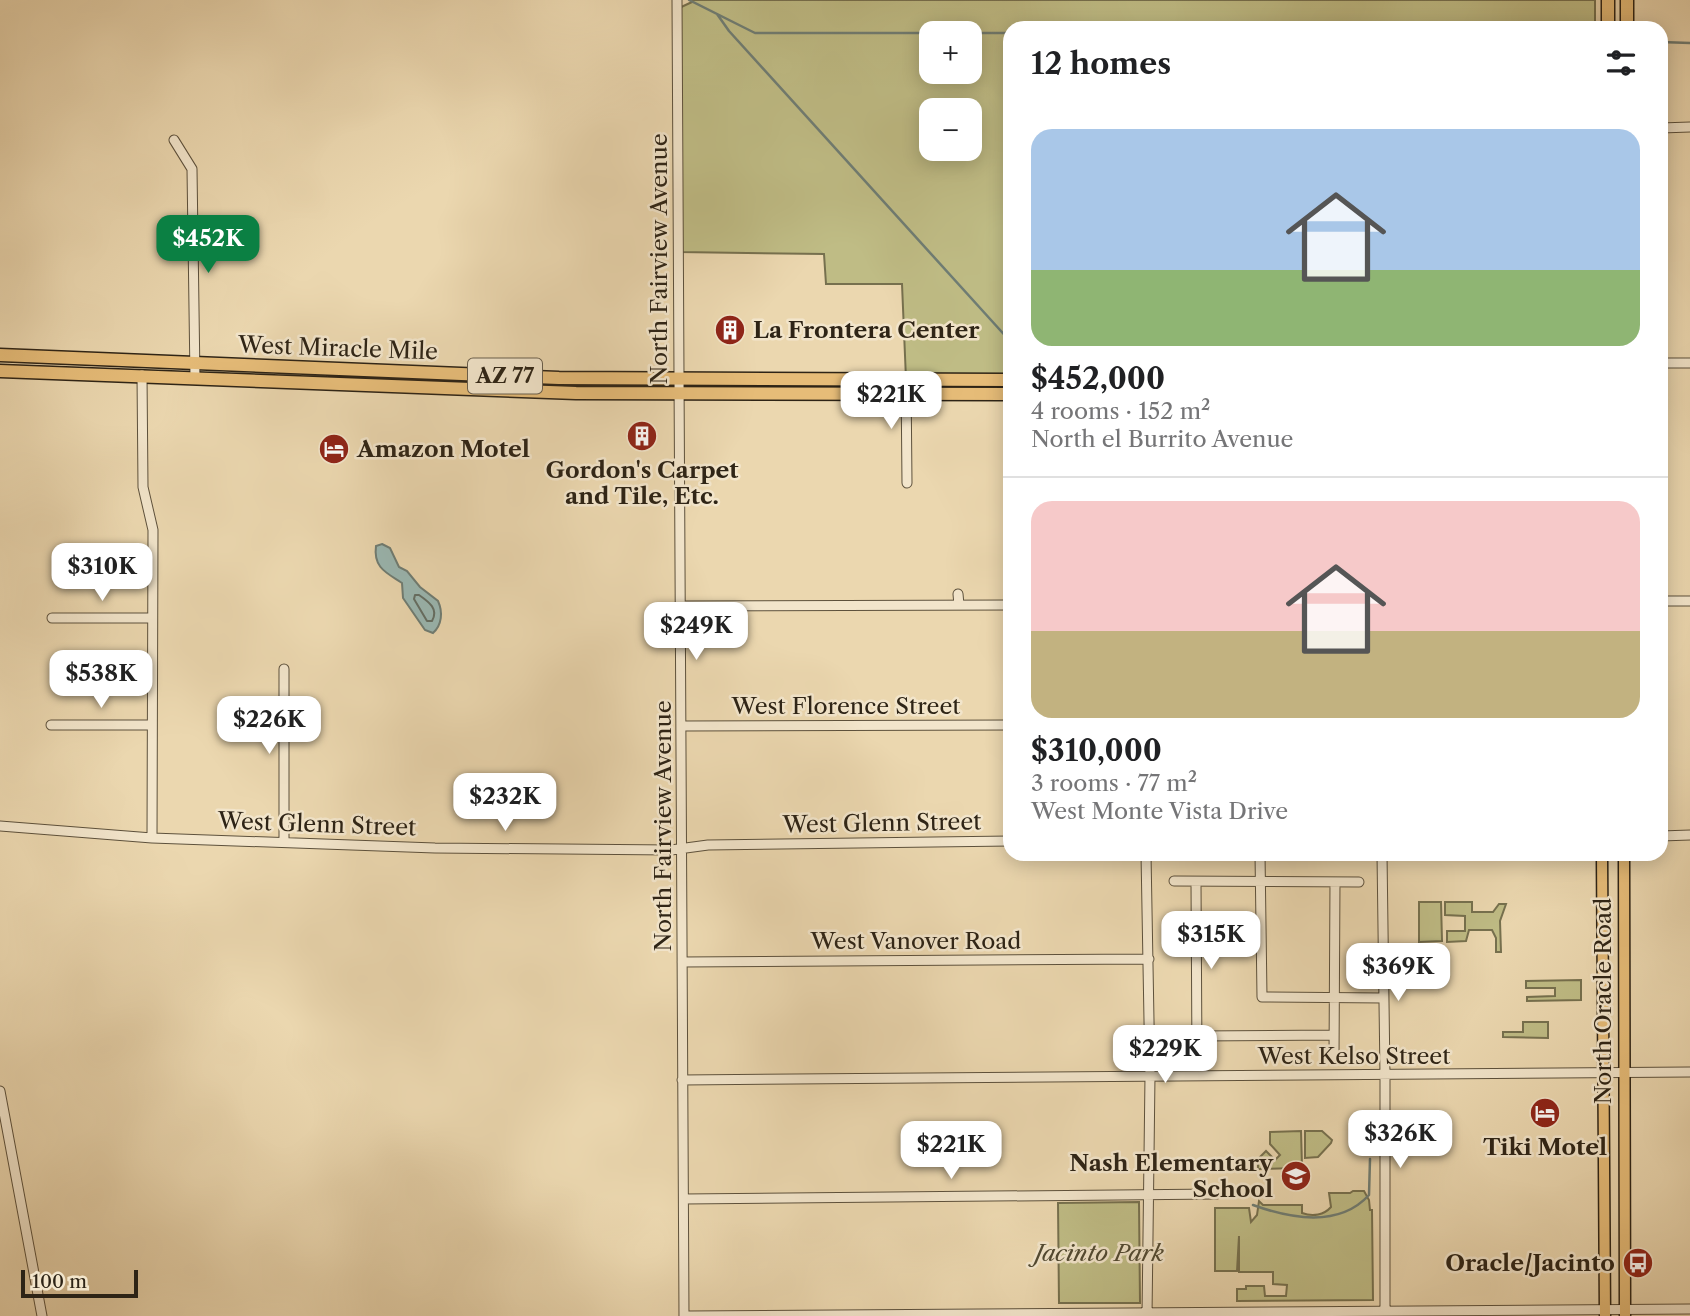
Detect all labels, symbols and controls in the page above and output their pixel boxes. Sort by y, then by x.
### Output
map controls [919,21,982,161]
button: + [919,21,982,84]
icon: filters [1602,44,1640,82]
text: 12 homes [1031,45,1171,82]
button: − [919,98,982,161]
street label: North Fairview Avenue [645,133,673,385]
icon: home [1273,174,1399,300]
pin: $452K [159,216,257,275]
text: $452K [172,224,244,252]
building icon: La Frontera Center [713,313,747,347]
place label: La Frontera Center [753,316,980,344]
street label: West Miracle Mile [237,330,438,365]
road number: AZ 77 [468,358,542,394]
text: $452,000 [1031,360,1165,397]
pin: $221K [842,372,940,431]
text: $221K [857,380,925,408]
text: 4 rooms · 152 m² [1031,397,1211,425]
building icon: Gordon's Carpet and Tile, Etc. [625,419,659,453]
text: North el Burrito Avenue [1031,425,1293,453]
hotel icon: Amazon Motel [317,432,351,466]
place label: Amazon Motel [356,435,530,463]
place label: Gordon's Carpet and Tile, Etc. [545,456,739,510]
pin: $310K [53,544,151,603]
icon: home [1273,546,1399,672]
text: $310K [67,552,137,580]
pin: $249K [647,602,745,662]
text: $249K [660,611,732,639]
pin: $538K [52,650,150,710]
text: $538K [65,659,137,687]
street label: West Florence Street [731,692,961,720]
pin: $226K [220,696,318,756]
street label: North Fairview Avenue [649,700,677,952]
text: $226K [233,705,305,733]
text: $310,000 [1031,732,1162,769]
text: 3 rooms · 77 m² [1031,769,1197,797]
pin: $232K [456,774,554,833]
text: $232K [469,782,541,810]
text: West Monte Vista Drive [1031,797,1288,825]
street label: West Glenn Street [216,807,417,841]
street label: West Glenn Street [781,807,982,839]
street label: North Oracle Road [1589,898,1617,1104]
pin: $315K [1162,912,1260,971]
text: $315K [1177,920,1245,948]
street label: West Vanover Road [810,927,1021,955]
pin: $369K [1349,944,1447,1003]
text: $369K [1362,952,1434,980]
pin: $229K [1116,1026,1214,1085]
text: $229K [1129,1034,1201,1062]
street label: West Kelso Street [1257,1042,1450,1070]
hotel icon: Tiki Motel [1528,1096,1562,1130]
pin: $326K [1351,1110,1449,1170]
text: $326K [1364,1119,1436,1147]
pin: $221K [902,1122,1000,1181]
text: $221K [917,1130,985,1158]
place label: Tiki Motel [1483,1133,1607,1161]
place label: Nash Elementary School [1069,1149,1274,1203]
school or university icon: Nash Elementary School [1279,1159,1313,1193]
park label: Jacinto Park [1027,1239,1164,1267]
bus stop icon: Oracle/Jacinto [1621,1246,1655,1280]
place label: Oracle/Jacinto [1445,1249,1615,1277]
scale bar [21,1267,138,1299]
text: 100 m [32,1270,87,1293]

